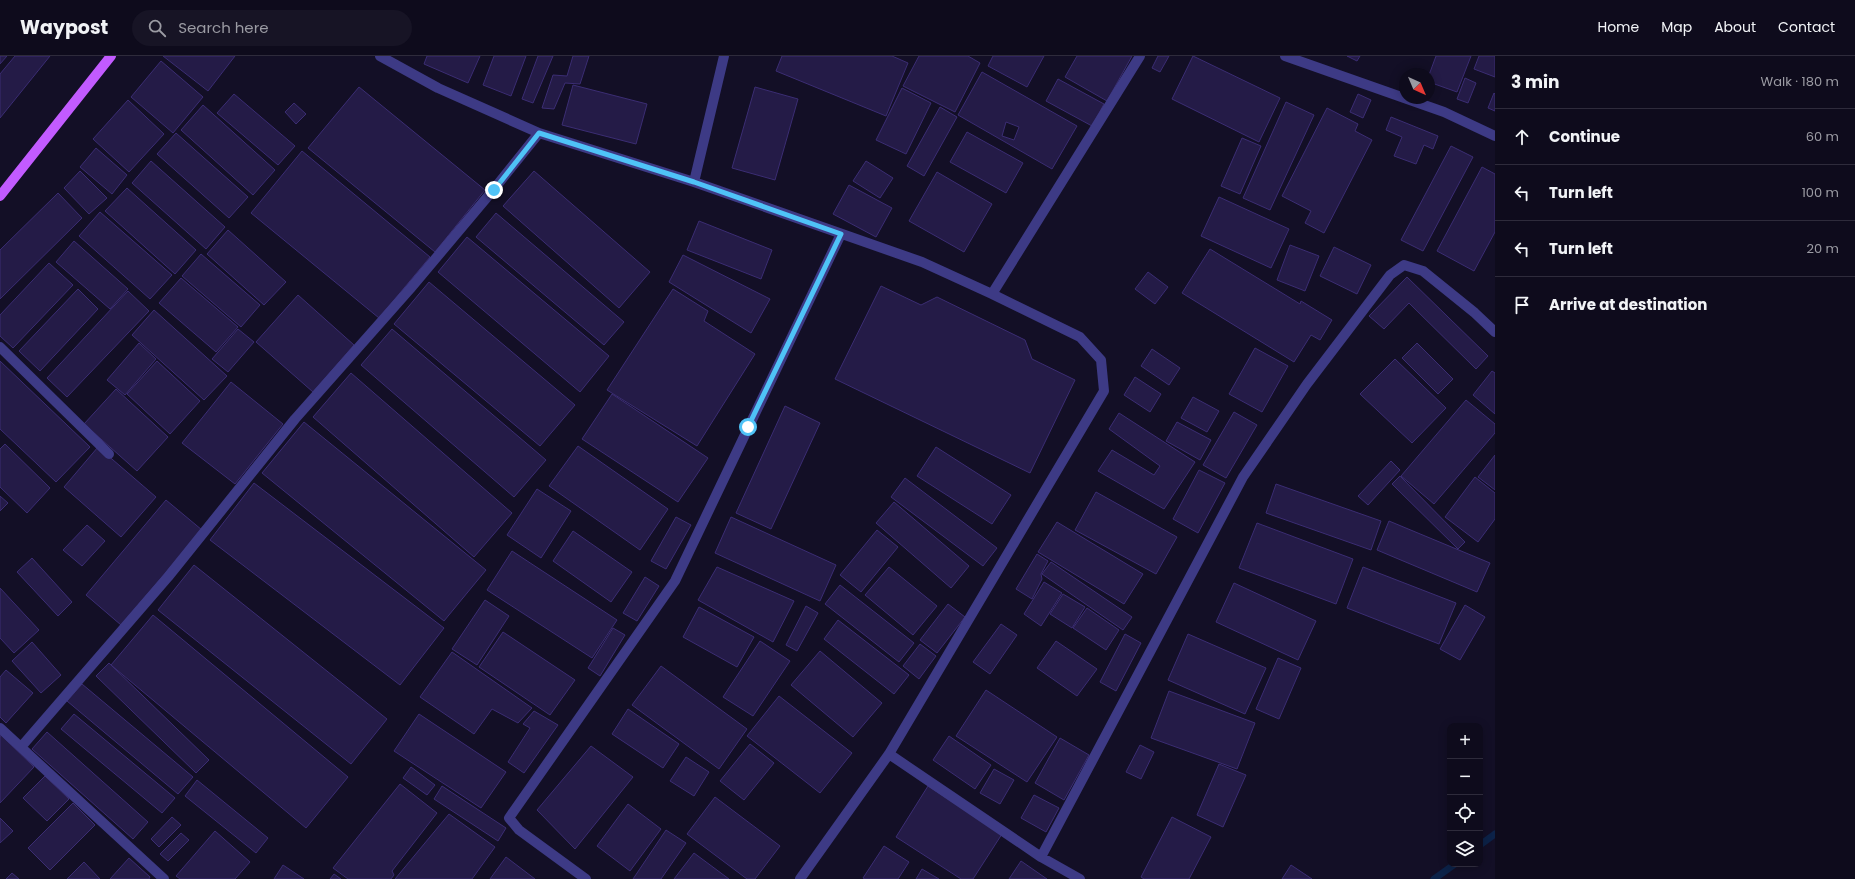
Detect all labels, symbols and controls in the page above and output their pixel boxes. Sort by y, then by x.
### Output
search box [132,10,412,46]
text: Waypost [20,14,108,41]
icon: search [146,17,168,39]
text: Search here [178,17,269,38]
text: Home [1597,17,1639,37]
text: Map [1661,17,1692,37]
text: About [1714,17,1756,37]
text: Contact [1778,17,1835,37]
north arrow [1399,68,1435,104]
text: 3 min [1511,70,1559,94]
text: Walk · 180 m [1761,72,1839,91]
icon: ahead [1511,126,1533,148]
text: Continue [1549,126,1620,147]
text: 60 m [1806,127,1839,146]
route end [485,181,503,199]
icon: left [1511,182,1533,204]
text: Turn left [1549,182,1613,203]
text: 100 m [1802,183,1839,202]
icon: left [1511,238,1533,260]
text: Turn left [1549,238,1613,259]
text: 20 m [1806,239,1839,258]
icon: arrive [1511,294,1533,316]
text: Arrive at destination [1549,294,1707,315]
route start [739,418,757,436]
map controls [1447,723,1483,867]
button: + [1447,723,1483,759]
button: − [1447,759,1483,795]
button: locate [1447,795,1483,831]
button: layers [1447,831,1483,867]

